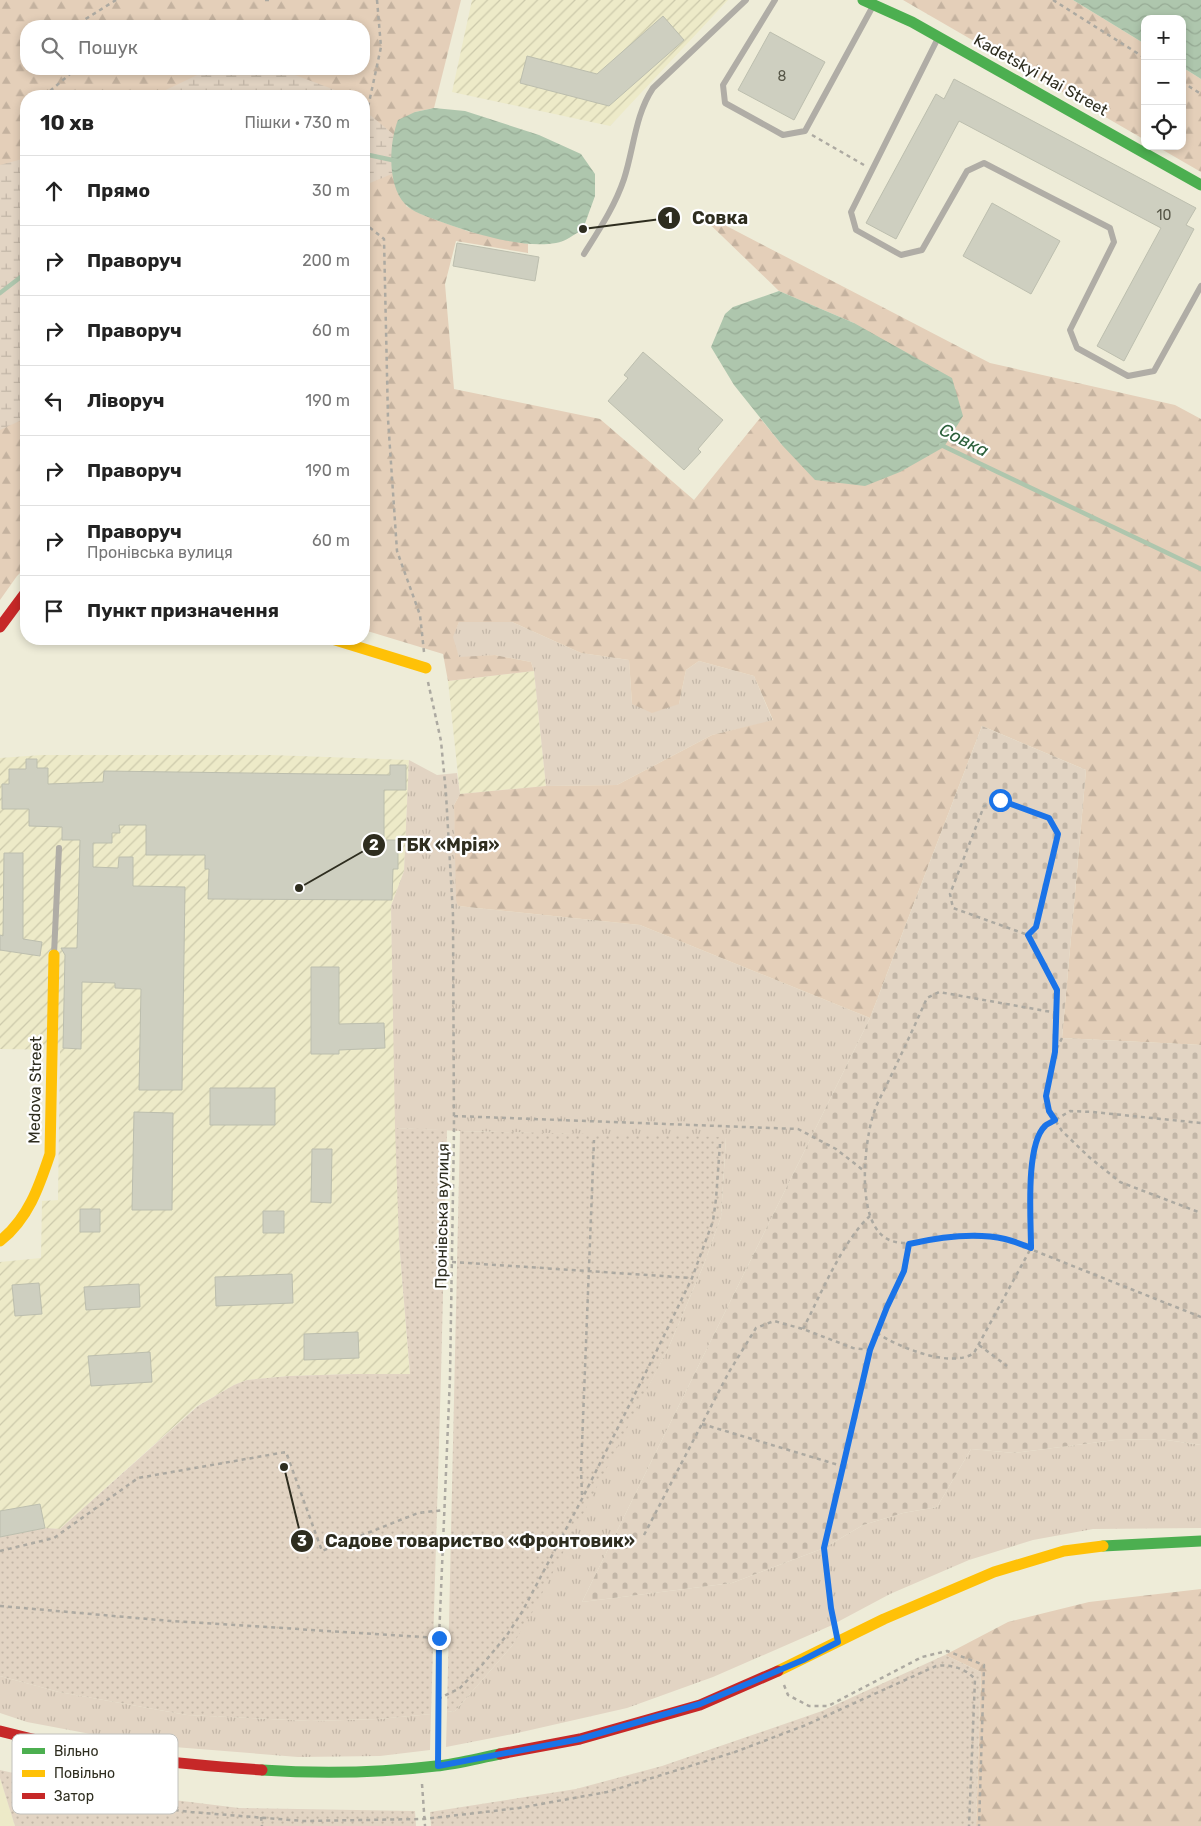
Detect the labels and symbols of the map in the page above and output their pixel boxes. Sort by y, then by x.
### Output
street label: Kadetskyi Hai Street [971,30,1111,120]
house number: 8 [778,68,787,85]
callout: Совка [657,202,758,235]
text: Совка [692,207,748,229]
house number: 10 [1157,207,1172,224]
text: 1 [665,209,673,227]
water label: Совка [936,418,993,462]
route start [989,789,1012,812]
callout: ГБК «Мрія» [362,829,510,862]
text: ГБК «Мрія» [396,834,500,856]
text: 2 [369,836,379,854]
street label: Medova Street [25,1036,45,1144]
street label: Пронівська вулиця [431,1143,453,1289]
callout: Садове товариство «Фронтовик» [290,1524,645,1557]
text: Садове товариство «Фронтовик» [325,1530,635,1552]
text: 3 [297,1532,307,1550]
route end [428,1627,451,1650]
legend [12,1734,178,1814]
text: Вільно [54,1743,98,1760]
text: Повільно [54,1765,115,1782]
text: Затор [54,1788,94,1805]

